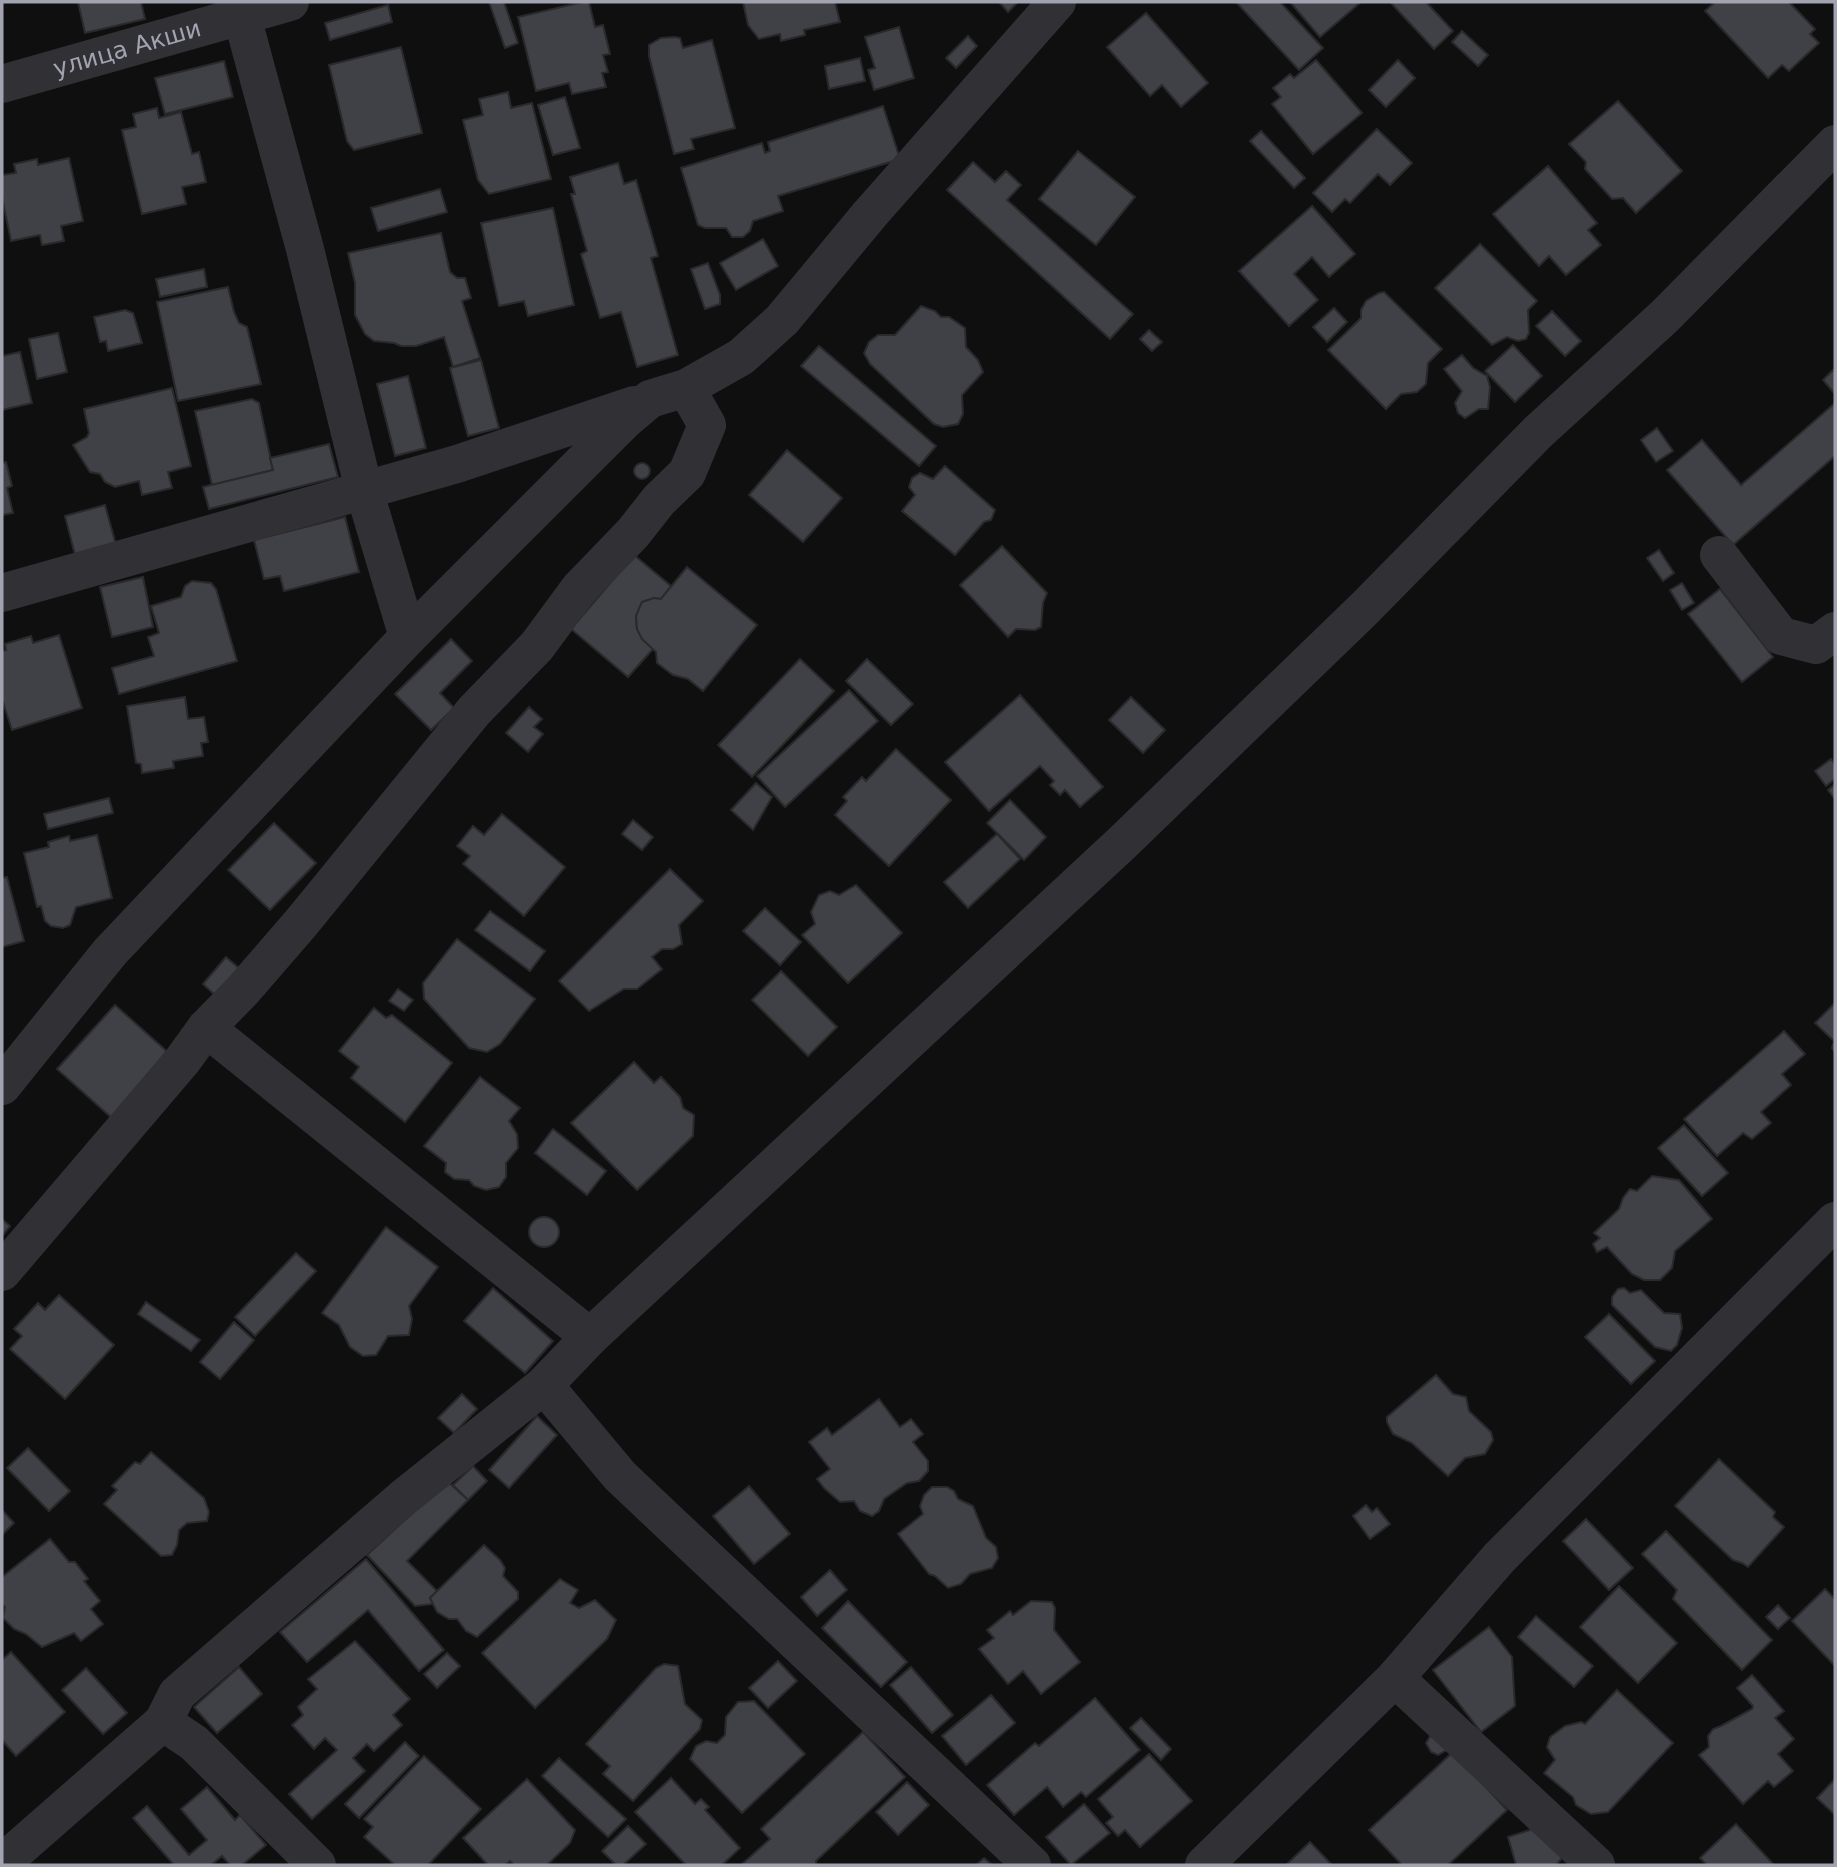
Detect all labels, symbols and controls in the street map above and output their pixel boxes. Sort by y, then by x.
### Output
street label: улица Акши [50,14,204,83]

